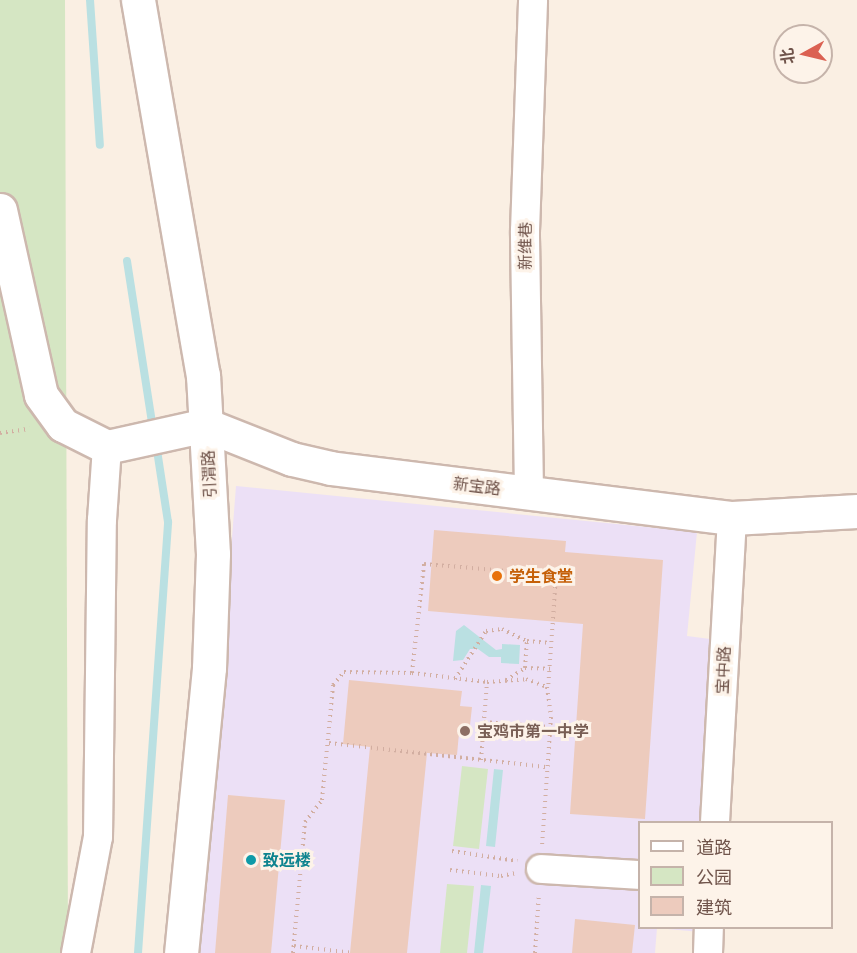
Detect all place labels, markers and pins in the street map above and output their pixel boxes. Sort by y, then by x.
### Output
place label: 学生食堂 [509,566,573,586]
marker: 学生食堂 [490,569,504,583]
place label: 宝鸡市第一中学 [477,721,589,741]
marker: 宝鸡市第一中学 [458,724,472,738]
place label: 致远楼 [263,850,311,870]
marker: 致远楼 [244,853,258,867]

